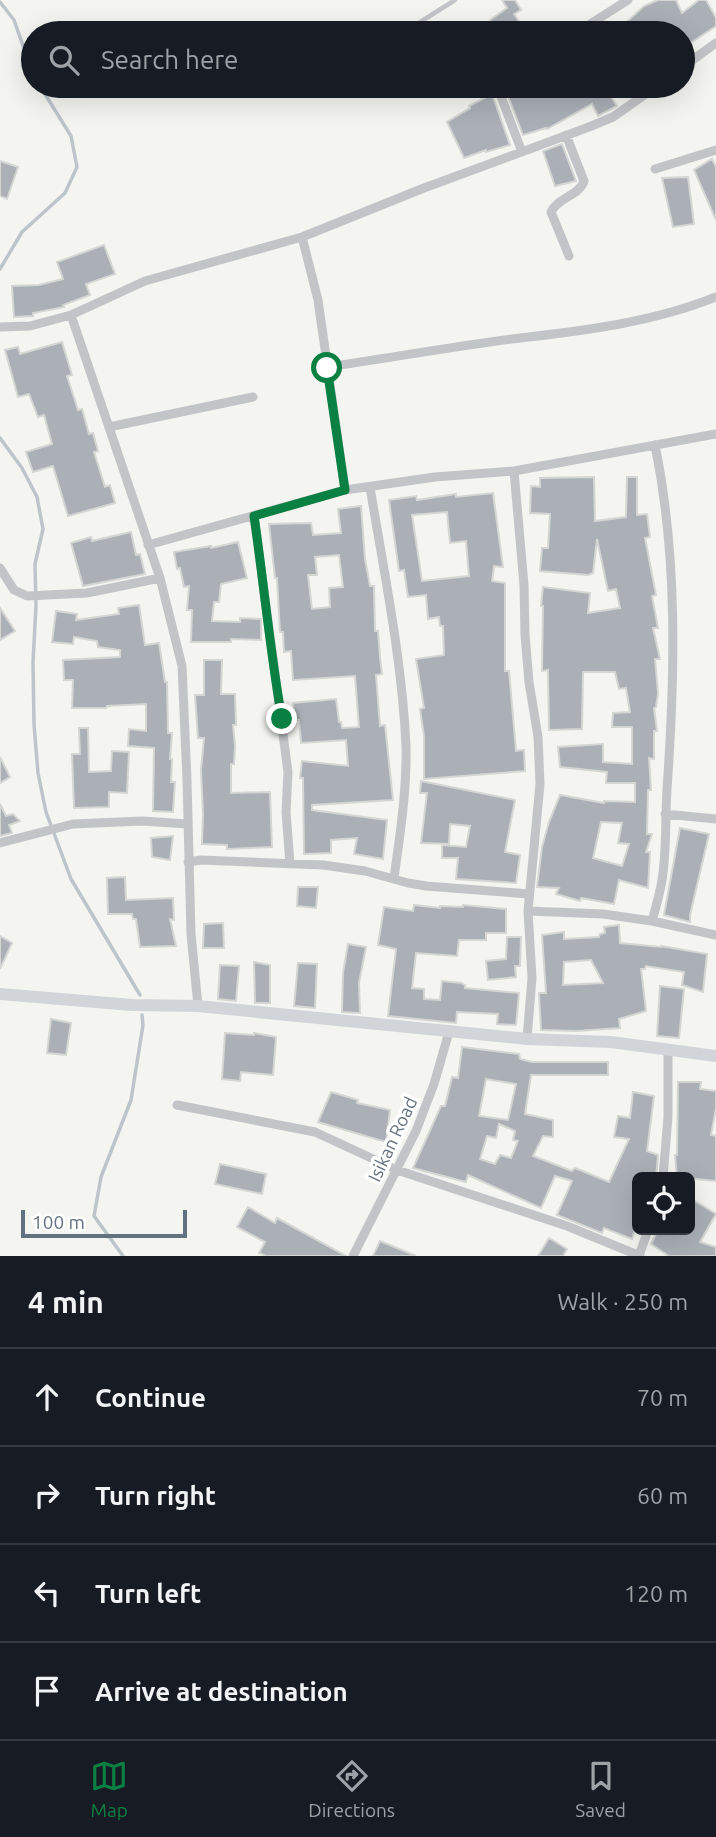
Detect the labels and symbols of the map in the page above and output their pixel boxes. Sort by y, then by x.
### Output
route start [311,352,342,383]
route end [266,703,297,734]
street label: Isikan Road [364,1094,420,1184]
scale bar [21,1207,187,1239]

